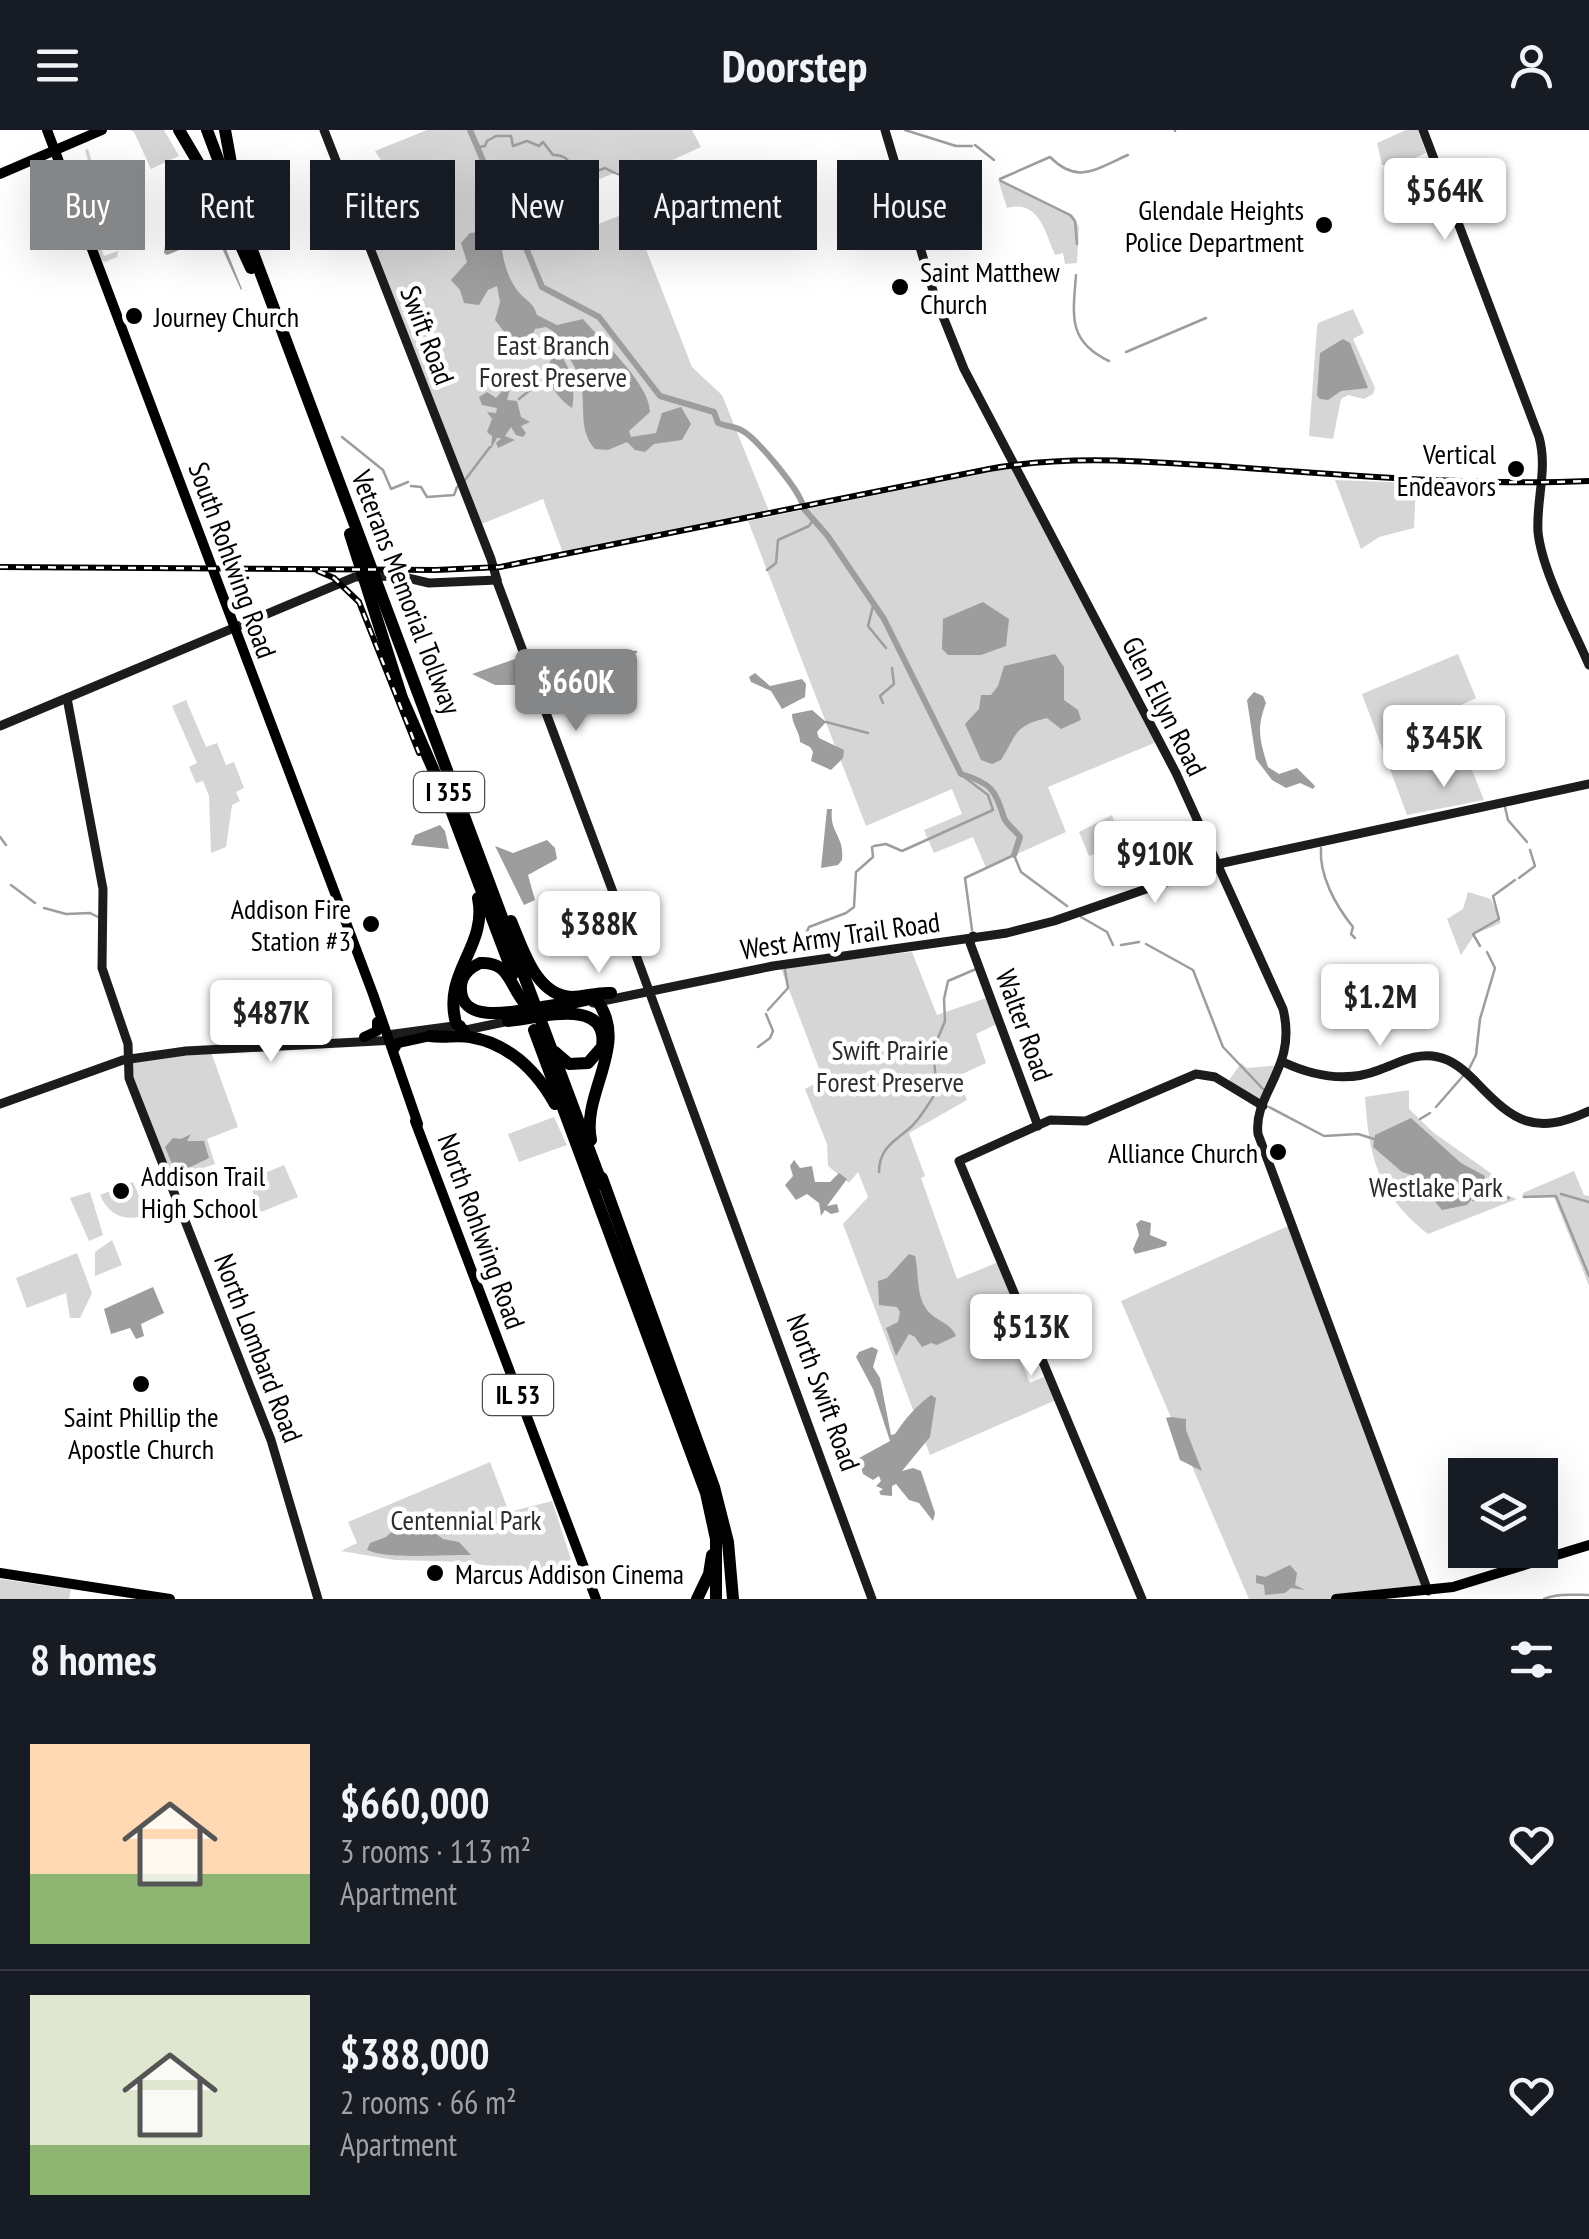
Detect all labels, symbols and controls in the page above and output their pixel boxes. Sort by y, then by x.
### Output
text: Doorstep [722,36,867,94]
icon: menu [30,38,85,93]
icon: person [1504,38,1559,93]
pin: $564K [1375,158,1515,243]
chip: Buy [30,160,145,250]
chip: Rent [165,160,290,250]
chip: Filters [310,160,455,250]
chip: New [475,160,599,250]
chip: Apartment [619,160,817,250]
chip: House [837,160,982,250]
text: $564K [1406,169,1484,211]
place label: Glendale Heights Police Department [1125,191,1304,260]
marker: Glendale Heights Police Department [1313,214,1335,236]
place label: Saint Matthew Church [920,253,1060,322]
marker: Saint Matthew Church [889,276,911,298]
street label: Swift Road [392,280,464,390]
place label: Journey Church [153,298,299,335]
marker: Journey Church [123,305,145,327]
park label: East Branch Forest Preserve [479,326,627,395]
place label: Vertical Endeavors [1397,435,1496,504]
street label: South Rohlwing Road [180,457,286,663]
marker: Vertical Endeavors [1505,458,1527,480]
street label: Veterans Memorial Tollway [343,464,471,720]
street label: Glen Ellyn Road [1114,630,1216,782]
pin: $660K [506,649,646,734]
text: $660K [537,660,615,702]
pin: $345K [1374,705,1514,790]
text: $345K [1405,716,1483,758]
road number: I 355 [414,772,484,812]
pin: $910K [1085,821,1225,906]
text: $910K [1116,832,1194,874]
place label: Addison Fire Station #3 [231,890,351,959]
pin: $388K [529,891,669,976]
text: $388K [560,902,638,944]
street label: West Army Trail Road [738,903,942,967]
marker: Addison Fire Station #3 [360,913,382,935]
street label: Walter Road [988,964,1062,1086]
pin: $1.2M [1310,964,1450,1049]
text: $1.2M [1343,975,1417,1017]
pin: $487K [201,980,341,1065]
text: $487K [232,991,310,1033]
park label: Swift Prairie Forest Preserve [816,1031,964,1100]
street label: North Rohlwing Road [429,1128,535,1334]
place label: Alliance Church [1108,1134,1258,1171]
marker: Alliance Church [1267,1141,1289,1163]
place label: Addison Trail High School [141,1157,266,1226]
park label: Westlake Park [1369,1168,1503,1205]
marker: Addison Trail High School [110,1180,132,1202]
street label: North Lombard Road [206,1248,312,1448]
pin: $513K [961,1294,1101,1379]
text: $513K [992,1305,1070,1347]
street label: North Swift Road [779,1308,869,1476]
marker: Saint Phillip the Apostle Church [130,1373,152,1395]
road number: IL 53 [483,1375,553,1415]
place label: Saint Phillip the Apostle Church [63,1398,219,1467]
map controls [1448,1458,1558,1568]
button: layers [1448,1458,1558,1568]
park label: Centennial Park [391,1501,542,1538]
place label: Marcus Addison Cinema [455,1555,684,1592]
marker: Marcus Addison Cinema [424,1562,446,1584]
text: 8 homes [30,1632,157,1687]
icon: filters [1504,1632,1559,1687]
text: $660,000 [340,1775,490,1830]
icon: home [110,1784,230,1904]
icon: heart [1504,1817,1559,1872]
text: 3 rooms · 113 m² [340,1830,531,1872]
text: Apartment [340,1872,457,1914]
text: $388,000 [340,2026,490,2081]
icon: home [110,2035,230,2155]
icon: heart [1504,2068,1559,2123]
text: 2 rooms · 66 m² [340,2081,517,2123]
text: Apartment [340,2123,457,2165]

